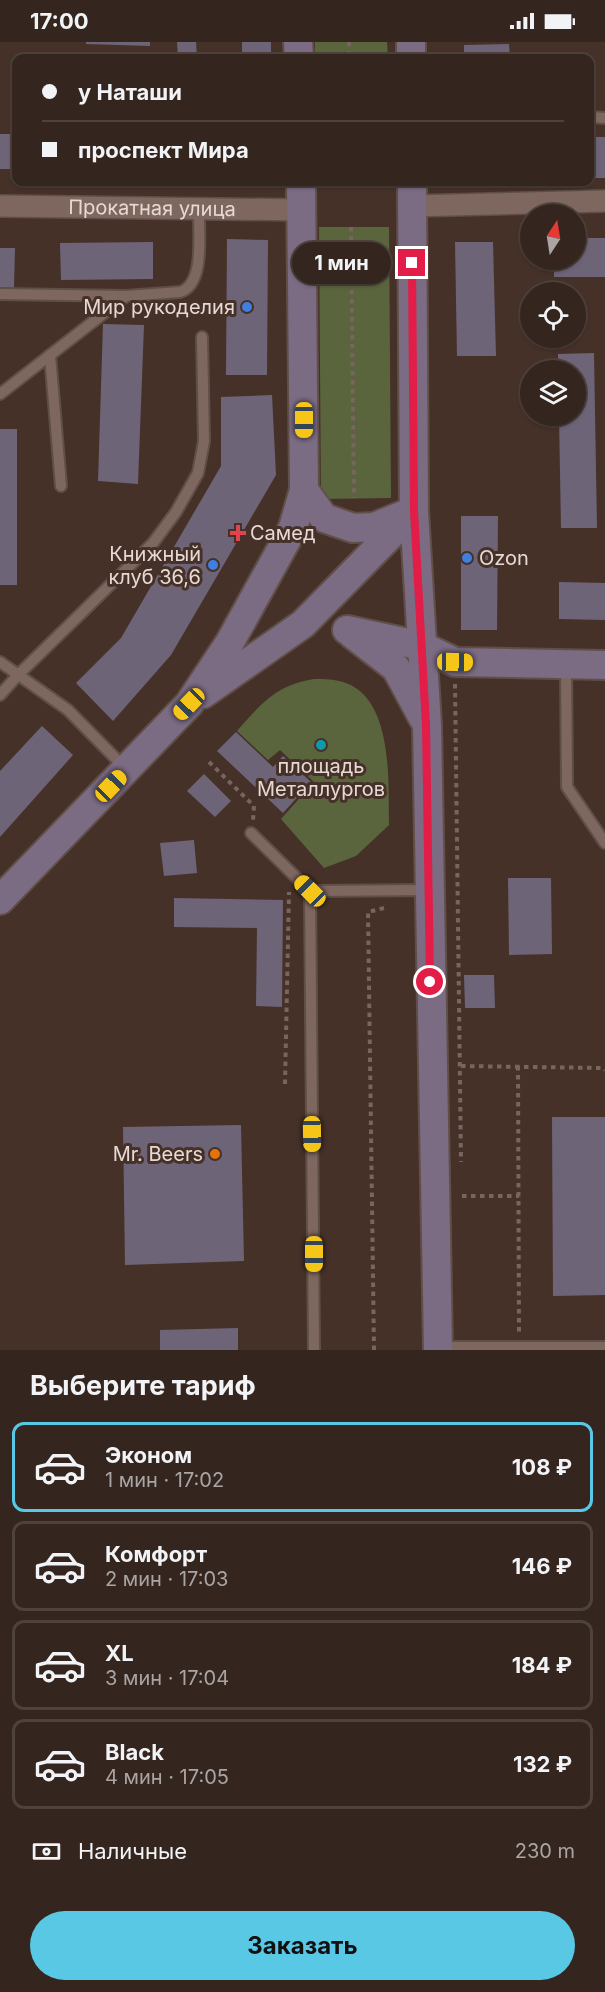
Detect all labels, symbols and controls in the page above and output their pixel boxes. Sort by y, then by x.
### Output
text: 17:00 [30,8,89,34]
text: у Наташи [78,79,182,105]
text: проспект Мира [78,137,249,163]
street label: Прокатная улица [68,195,236,221]
north arrow [520,204,586,270]
map controls [520,204,586,426]
callout: 1 мин [292,242,391,284]
route end [398,249,425,276]
text: 1 мин [314,251,369,275]
button: locate [520,282,586,348]
place label: Мир рукоделия [83,295,235,319]
marker: Мир рукоделия [240,300,254,314]
button: layers [520,360,586,426]
car [295,402,313,438]
place label: Самед [250,521,315,545]
marker: Самед [231,526,245,540]
place label: Книжный клуб 36,6 [109,542,201,589]
place label: Ozon [479,546,529,570]
marker: Ozon [460,551,474,565]
marker: Книжный клуб 36,6 [206,558,220,572]
car [437,653,473,671]
car [170,685,208,723]
marker: площадь Металлургов [314,738,328,752]
place label: площадь Металлургов [257,754,385,801]
car [92,767,130,805]
car [291,872,329,910]
route start [416,968,443,995]
car [303,1116,321,1152]
place label: Mr. Beers [113,1142,203,1166]
marker: Mr. Beers [208,1147,222,1161]
car [305,1236,323,1272]
text: Выберите тариф [30,1369,256,1402]
icon: car [33,1440,87,1494]
text: Эконом [105,1442,192,1468]
text: 108 ₽ [512,1454,572,1480]
text: 1 мин · 17:02 [105,1468,224,1492]
icon: car [33,1539,87,1593]
text: Комфорт [105,1541,207,1567]
text: 146 ₽ [512,1553,572,1579]
text: 2 мин · 17:03 [105,1567,228,1591]
icon: car [33,1638,87,1692]
text: XL [105,1640,134,1666]
text: 184 ₽ [512,1652,572,1678]
text: 3 мин · 17:04 [105,1666,229,1690]
icon: car [33,1737,87,1791]
text: Black [105,1739,164,1765]
text: 132 ₽ [513,1751,572,1777]
text: 4 мин · 17:05 [105,1765,229,1789]
icon: cash [30,1835,63,1868]
text: Наличные [78,1838,187,1864]
text: 230 m [515,1839,575,1863]
button: Заказать [30,1911,575,1980]

